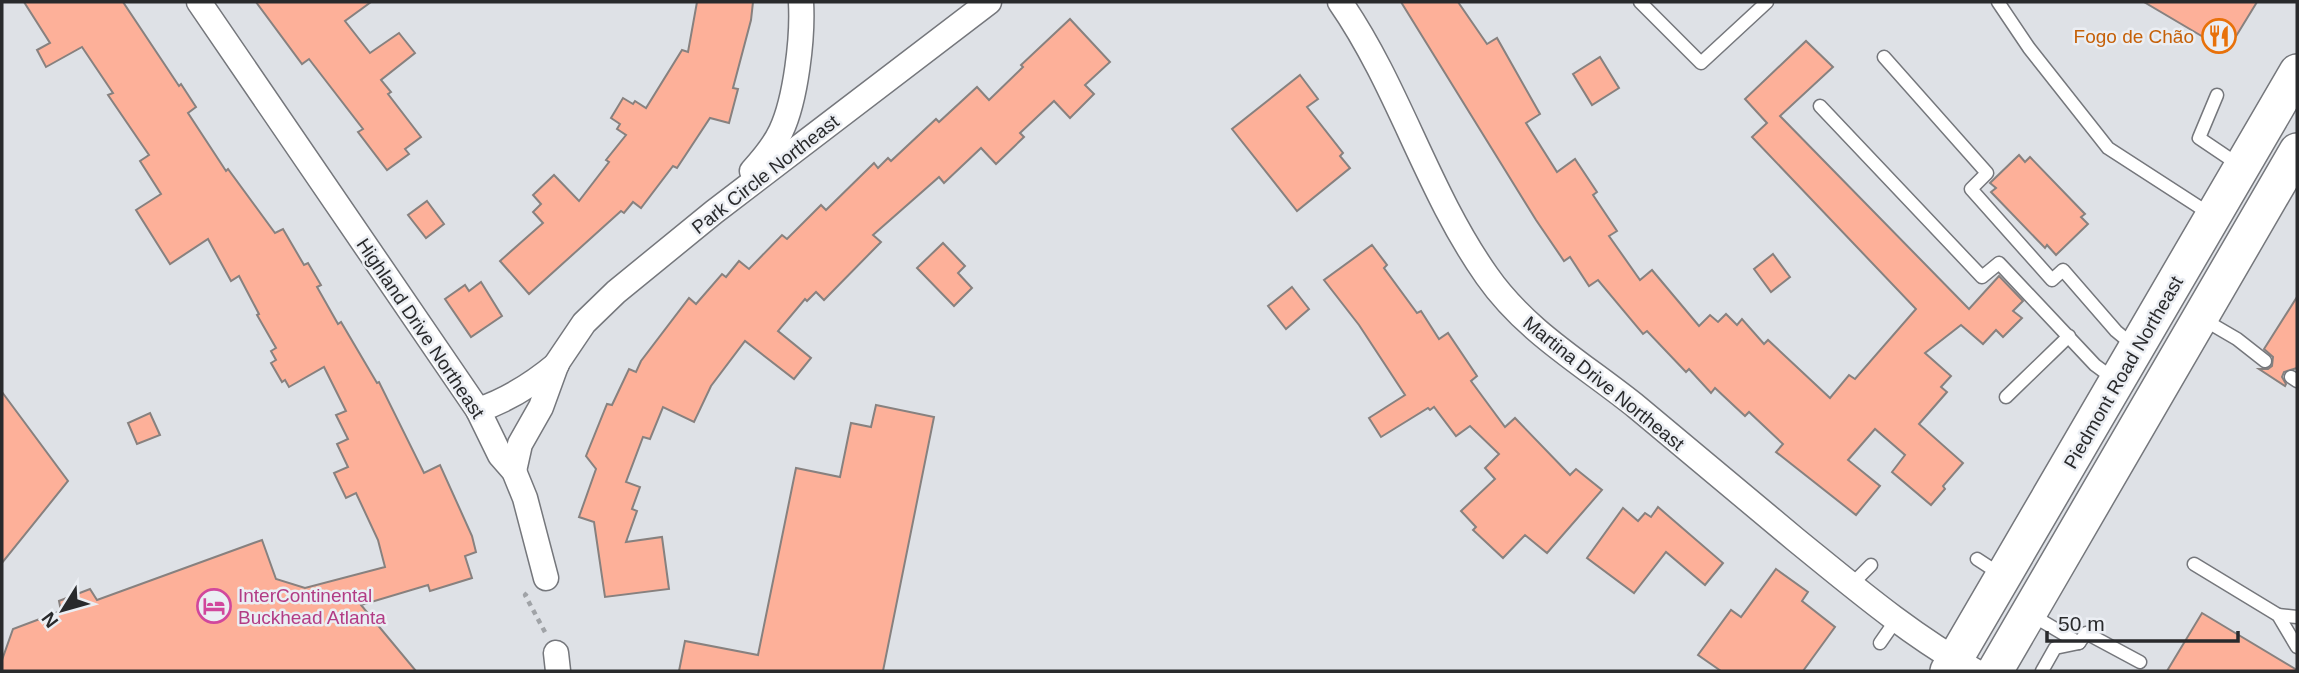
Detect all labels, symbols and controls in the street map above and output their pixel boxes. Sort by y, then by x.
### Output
restaurant icon: Fogo de Chão [2200,17,2238,55]
place label: Fogo de Chão [2074,26,2194,47]
street label: Park Circle Northeast [688,110,843,238]
street label: Highland Drive Northeast [353,234,489,423]
street label: Piedmont Road Northeast [2060,272,2188,472]
street label: Martina Drive Northeast [1519,312,1689,455]
north arrow [28,575,98,645]
place label: InterContinental Buckhead Atlanta [238,585,386,628]
hotel icon: InterContinental Buckhead Atlanta [195,587,233,625]
scale bar [2047,600,2238,644]
text: N [37,608,62,632]
text: 50 m [2058,612,2105,635]

